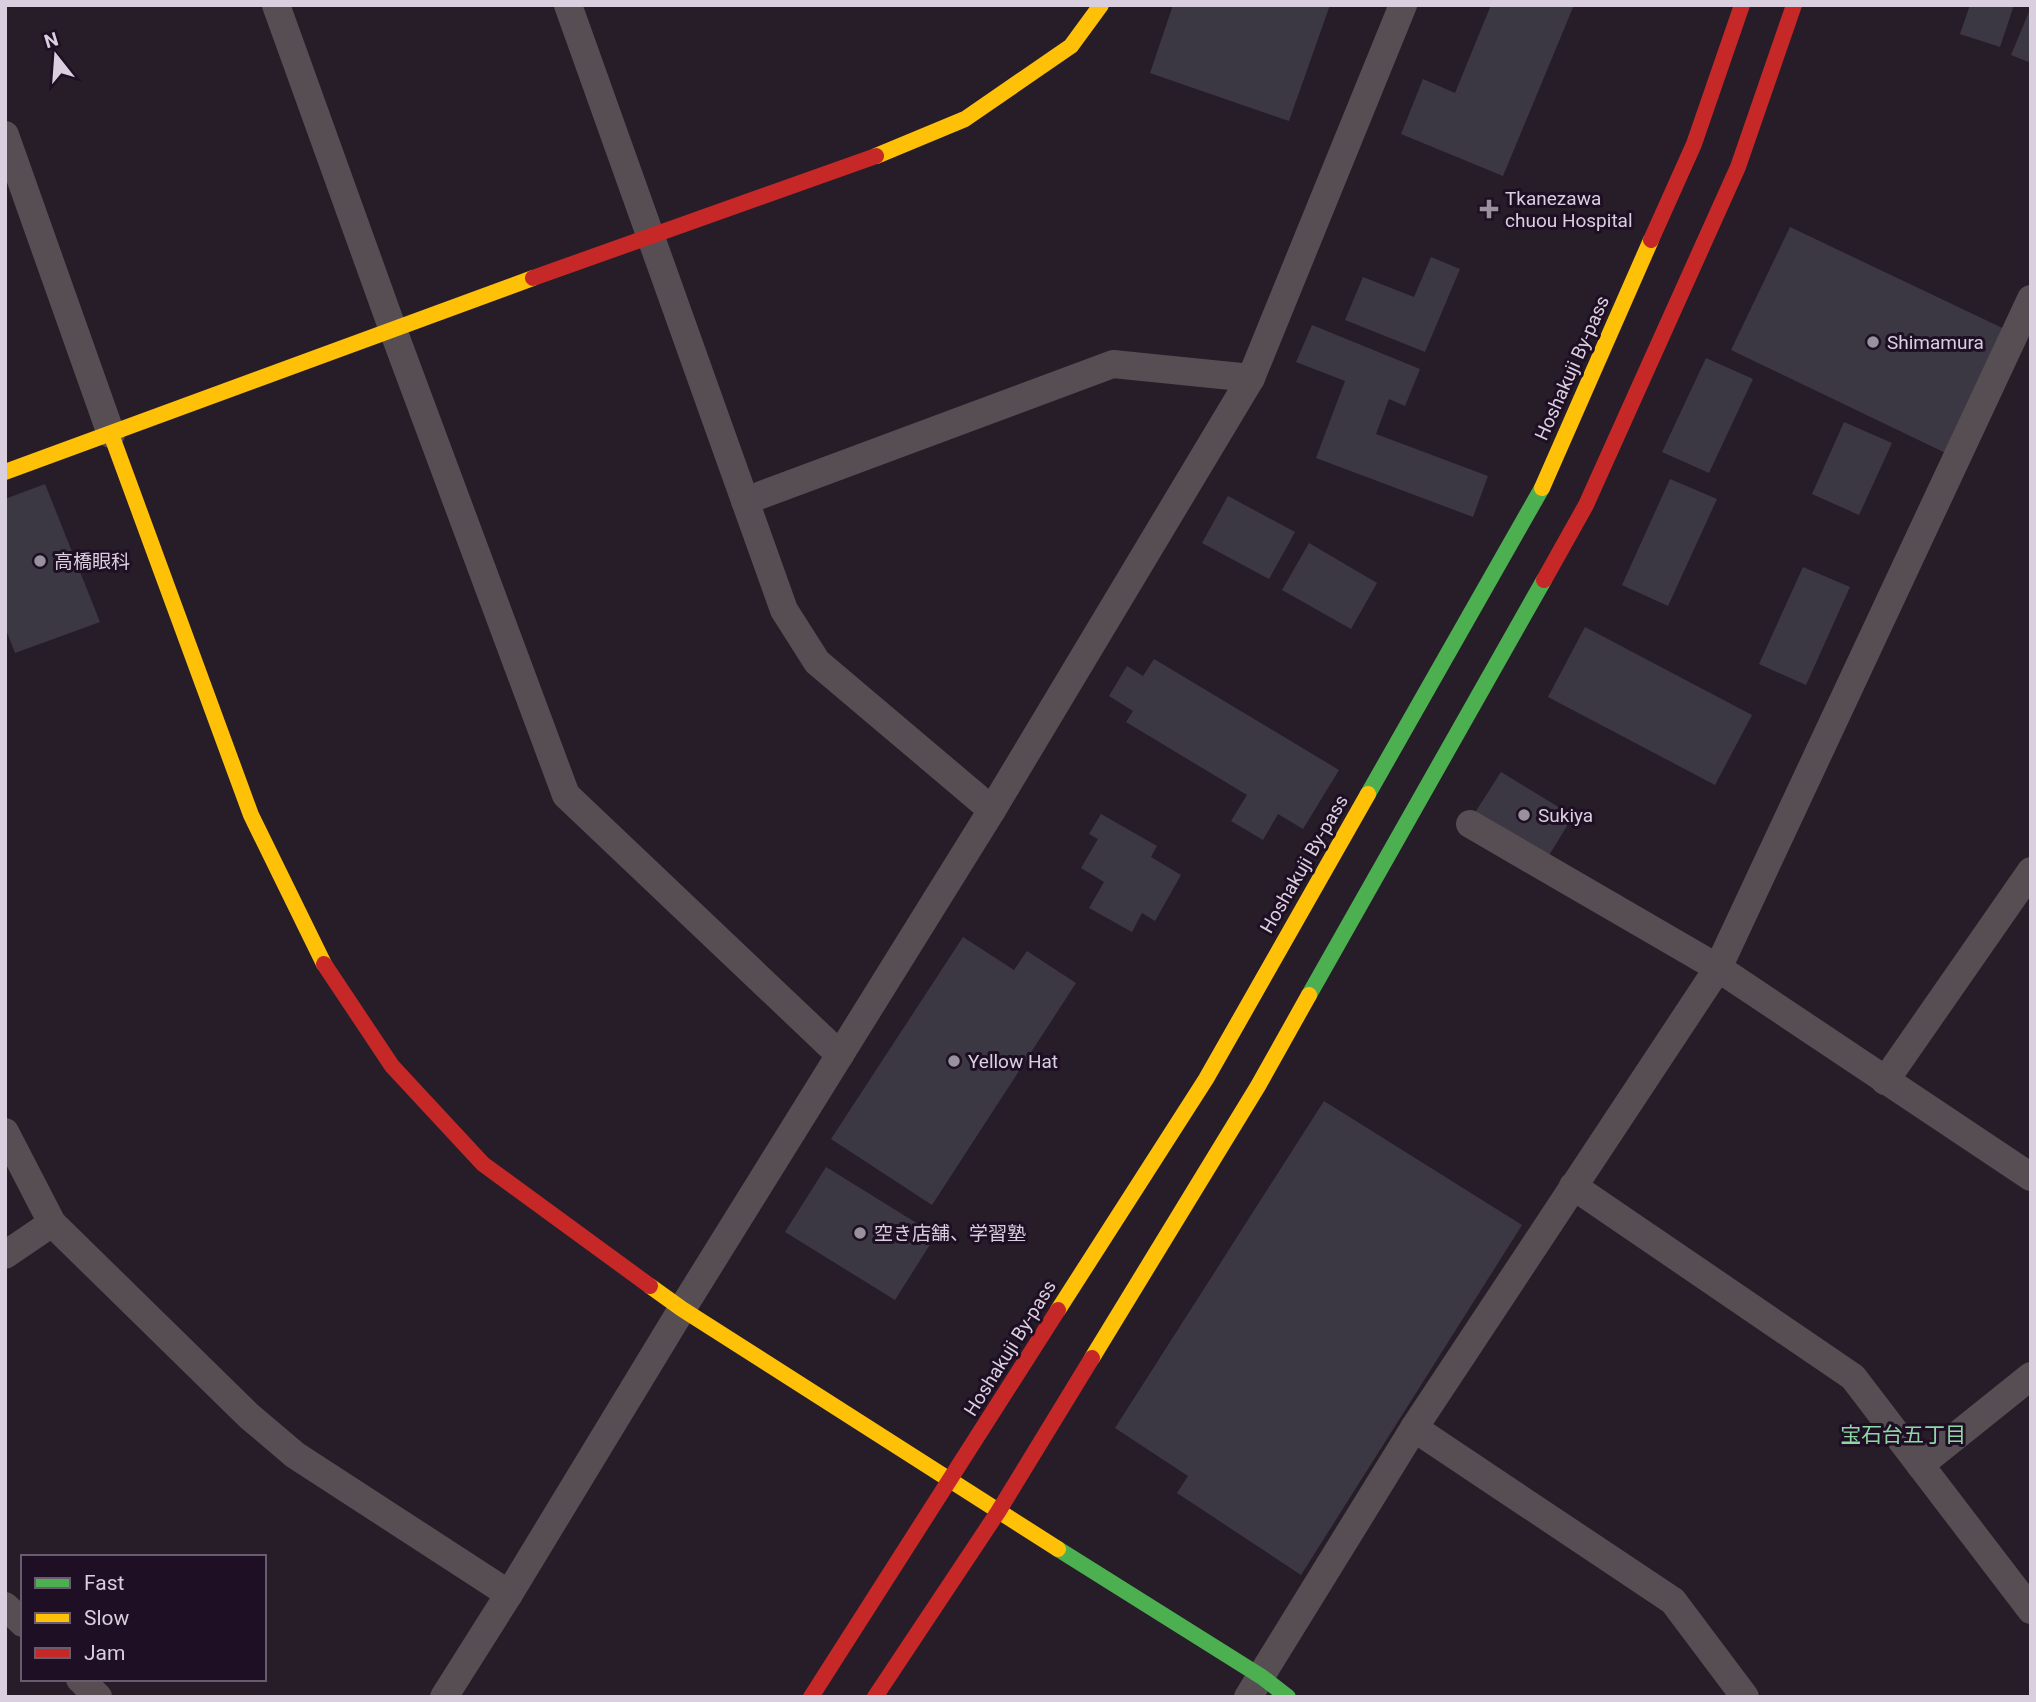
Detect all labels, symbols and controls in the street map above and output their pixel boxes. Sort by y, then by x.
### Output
north arrow [21,21,91,91]
text: N [41,27,61,53]
place label: Tkanezawa chuou Hospital [1505,187,1633,232]
marker: Tkanezawa chuou Hospital [1479,199,1499,219]
street label: Hoshakuji By-pass [1530,292,1614,444]
place label: Shimamura [1887,331,1984,354]
marker: Shimamura [1865,334,1881,350]
place label: 高橋眼科 [54,550,130,573]
marker: 高橋眼科 [32,553,48,569]
street label: Hoshakuji By-pass [1255,791,1353,937]
place label: Sukiya [1538,804,1593,827]
marker: Sukiya [1516,807,1532,823]
place label: Yellow Hat [968,1050,1058,1073]
marker: Yellow Hat [946,1053,962,1069]
place label: 空き店舗、学習塾 [874,1222,1026,1245]
marker: 空き店舗、学習塾 [852,1225,868,1241]
street label: Hoshakuji By-pass [959,1276,1061,1420]
district label: 宝石台五丁目 [1840,1423,1966,1447]
legend [21,1555,266,1681]
text: Fast [84,1571,125,1595]
text: Slow [84,1606,130,1630]
text: Jam [84,1641,125,1665]

